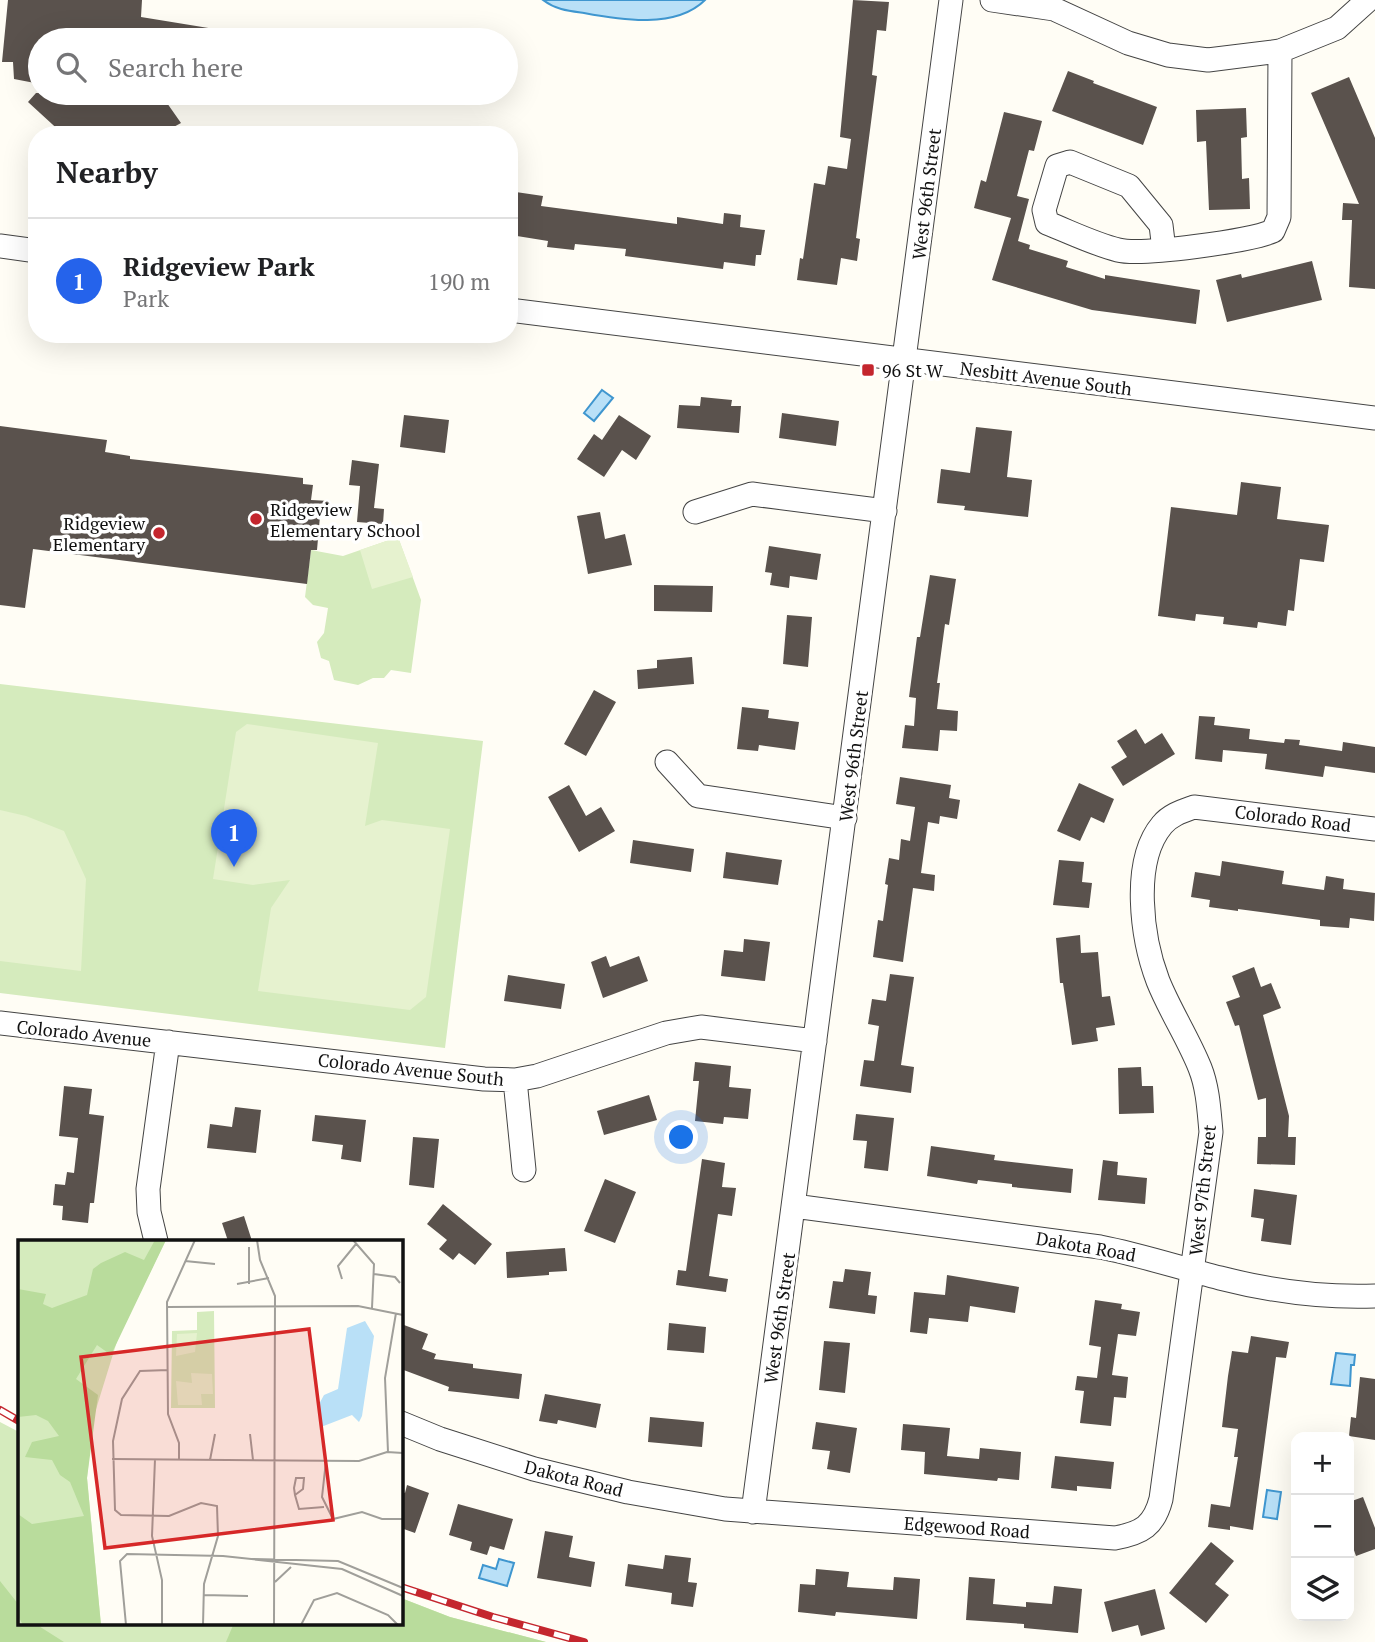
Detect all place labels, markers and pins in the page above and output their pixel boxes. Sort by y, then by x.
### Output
place label: 96 St W [882,358,943,382]
marker: 96 St W [860,362,876,378]
place label: Ridgeview Elementary School [270,497,421,542]
place label: Ridgeview Elementary [53,511,146,556]
marker: Ridgeview Elementary School [248,511,264,527]
marker: Ridgeview Elementary [151,525,167,541]
pin: 1 [211,809,257,867]

